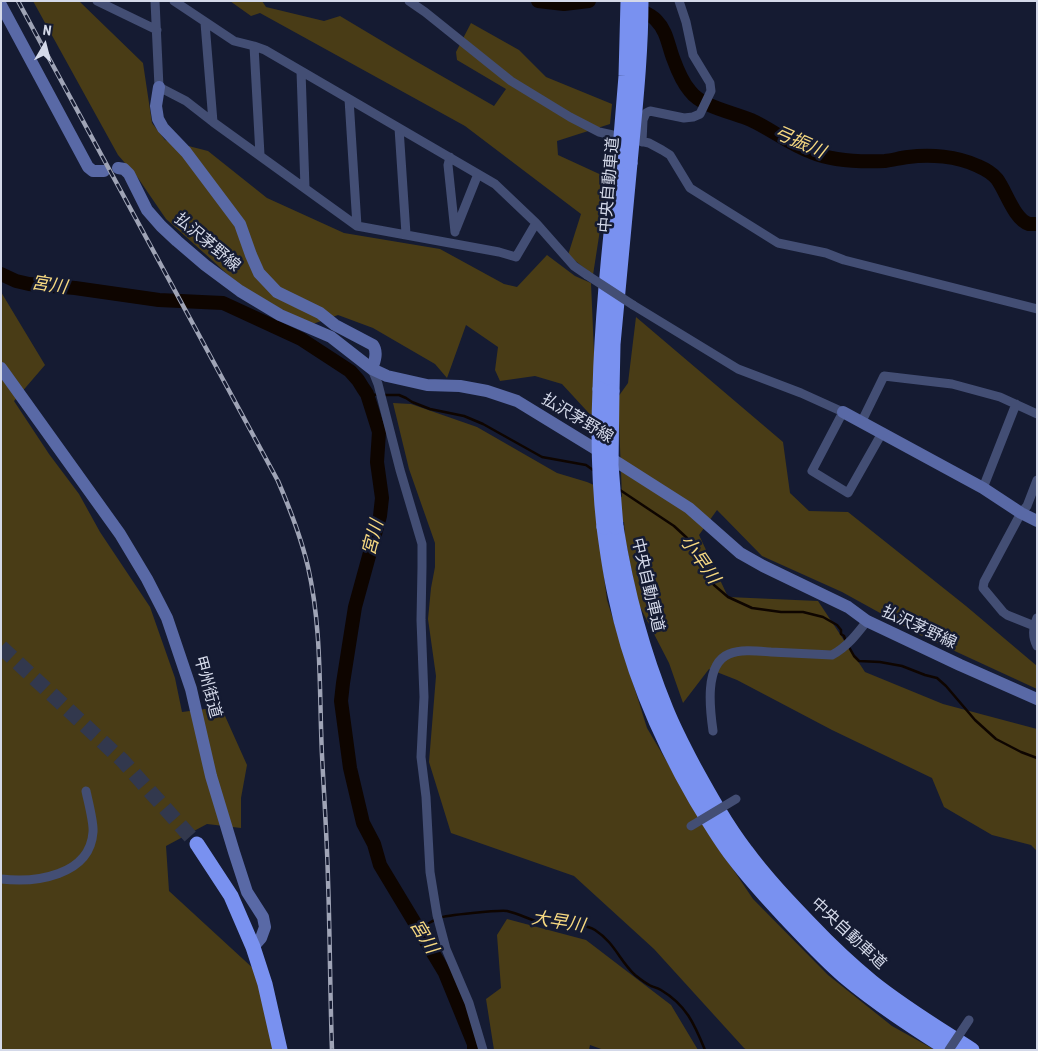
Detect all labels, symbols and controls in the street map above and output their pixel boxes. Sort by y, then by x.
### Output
north arrow [20,20,70,70]
text: N [42,22,52,39]
water label: 弓振川 [770,122,828,164]
street label: 中央自動車道 [596,136,624,234]
street label: 払沢茅野線 [170,210,244,276]
water label: 宮川 [30,273,68,299]
street label: 払沢茅野線 [538,390,616,448]
water label: 宮川 [359,518,389,558]
water label: 小早川 [675,532,723,588]
street label: 中央自動車道 [627,536,667,634]
street label: 払沢茅野線 [879,602,959,654]
street label: 甲州街道 [189,654,225,720]
street label: 中央自動車道 [806,894,890,974]
water label: 大早川 [530,908,586,938]
water label: 宮川 [404,916,442,958]

